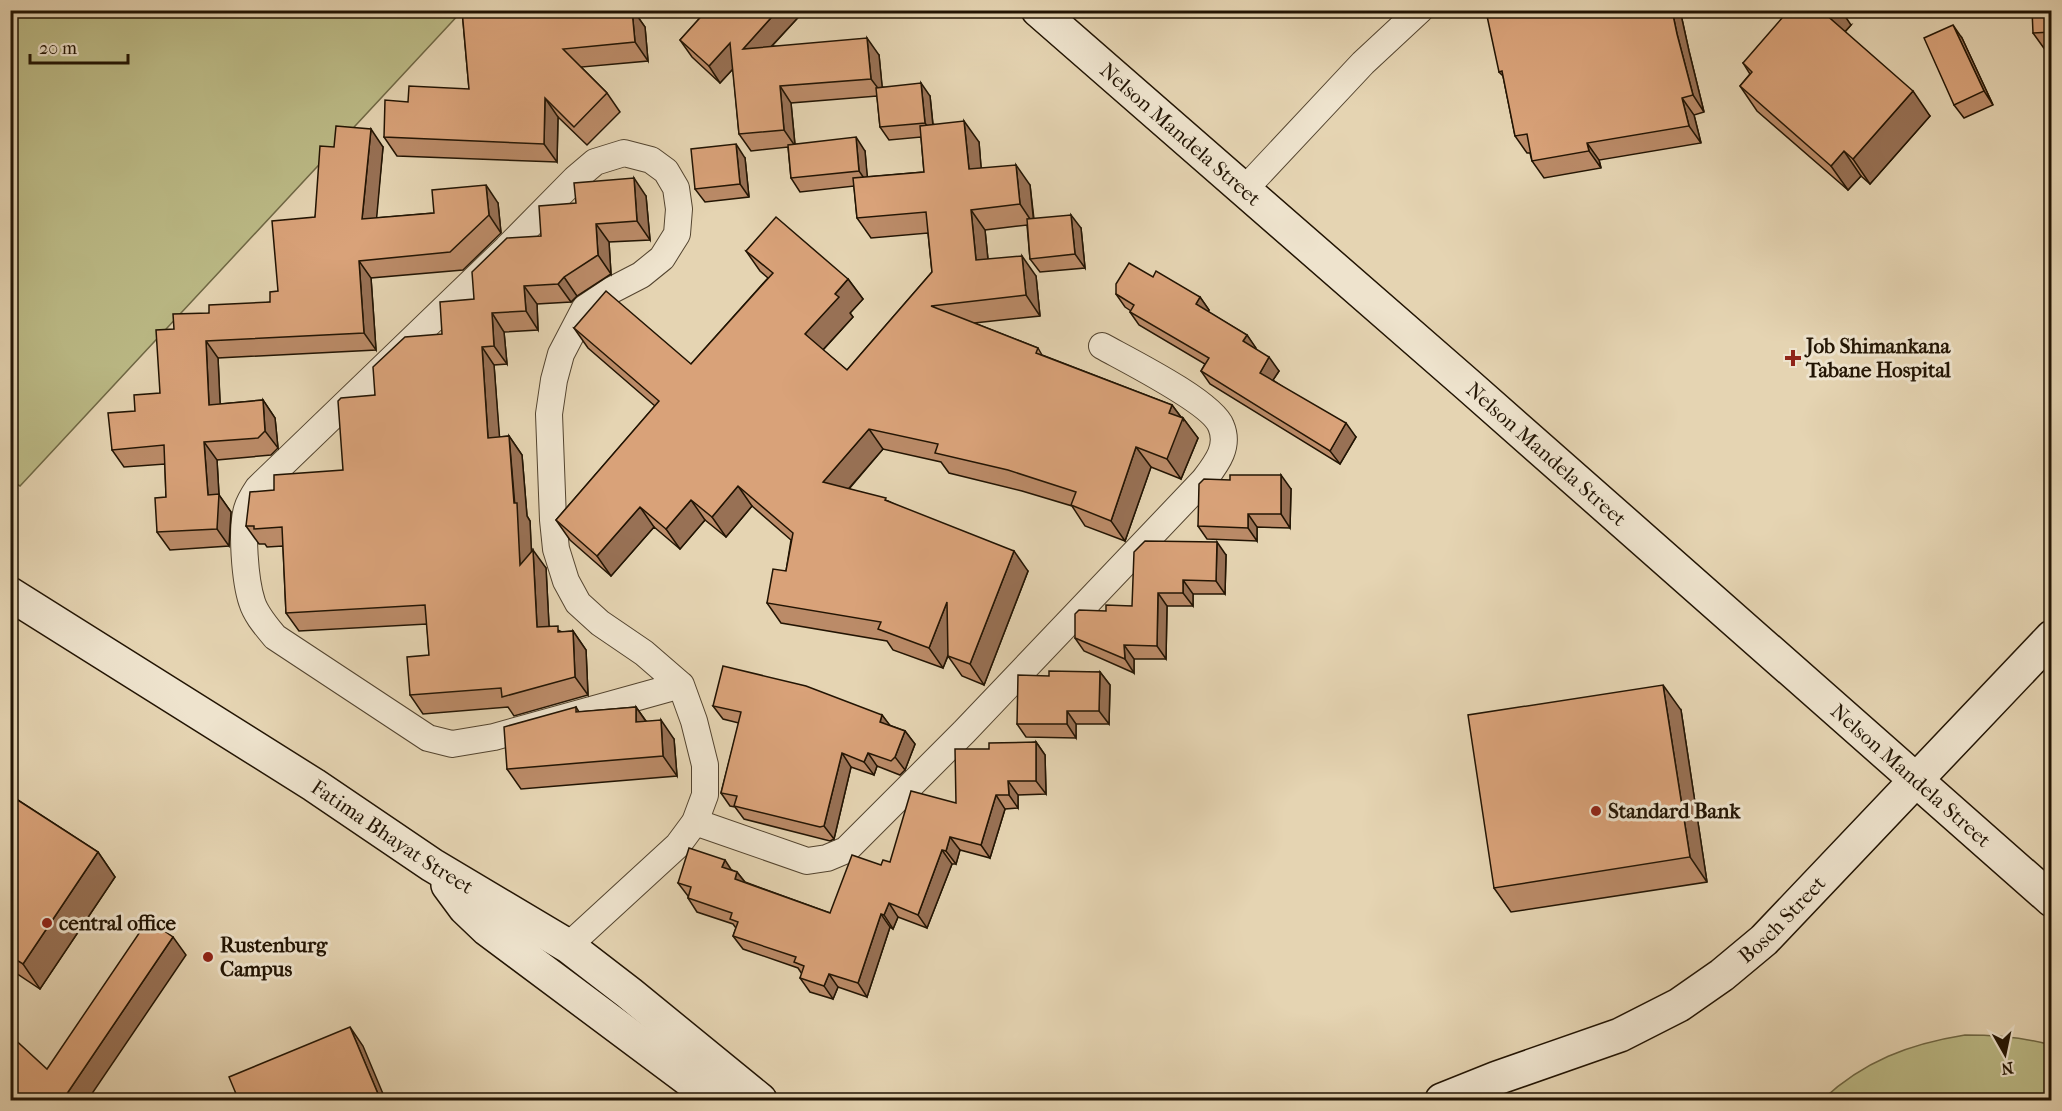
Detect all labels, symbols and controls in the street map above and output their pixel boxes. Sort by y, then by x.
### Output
scale bar [30,27,128,65]
text: 20 m [39,38,77,59]
street label: Nelson Mandela Street [1095,58,1266,211]
place label: Job Shimankana Tabane Hospital [1804,334,1951,382]
marker: Job Shimankana Tabane Hospital [1784,349,1802,367]
street label: Nelson Mandela Street [1462,377,1632,531]
street label: Nelson Mandela Street [1826,699,1996,853]
street label: Fatima Bhayat Street [307,775,478,899]
place label: Standard Bank [1608,799,1741,823]
marker: Standard Bank [1589,804,1603,818]
street label: Bosch Street [1734,871,1831,968]
place label: central office [59,911,176,935]
marker: central office [40,916,54,930]
place label: Rustenburg Campus [220,933,328,981]
marker: Rustenburg Campus [201,950,215,964]
north arrow [1975,1024,2035,1084]
text: N [1999,1058,2015,1079]

